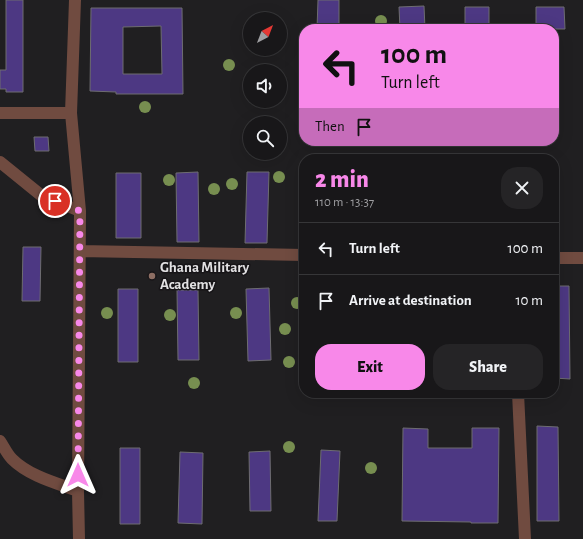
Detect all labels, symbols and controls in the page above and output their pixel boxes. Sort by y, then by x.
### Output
north arrow [243,12,287,56]
map controls [243,12,287,160]
icon: left [315,40,367,92]
text: 100 m [381,41,447,69]
button: sound [243,64,287,108]
text: Turn left [381,74,440,92]
button: search [243,116,287,160]
icon: arrive [353,116,375,138]
text: Then [315,119,345,134]
button: close [501,167,543,209]
text: 2 min [315,168,369,192]
pin [38,184,72,218]
icon: arrive [44,190,66,212]
text: 110 m · 13:37 [315,196,374,209]
icon: left [315,238,337,260]
text: Turn left [349,241,400,256]
text: 100 m [508,241,543,256]
place label: Ghana Military Academy [160,260,250,292]
marker: Ghana Military Academy [147,271,157,281]
icon: arrive [315,290,337,312]
text: Arrive at destination [349,293,472,308]
text: 10 m [515,293,543,308]
button: Exit [315,344,425,390]
button: Share [433,344,543,390]
position arrow [57,454,99,496]

